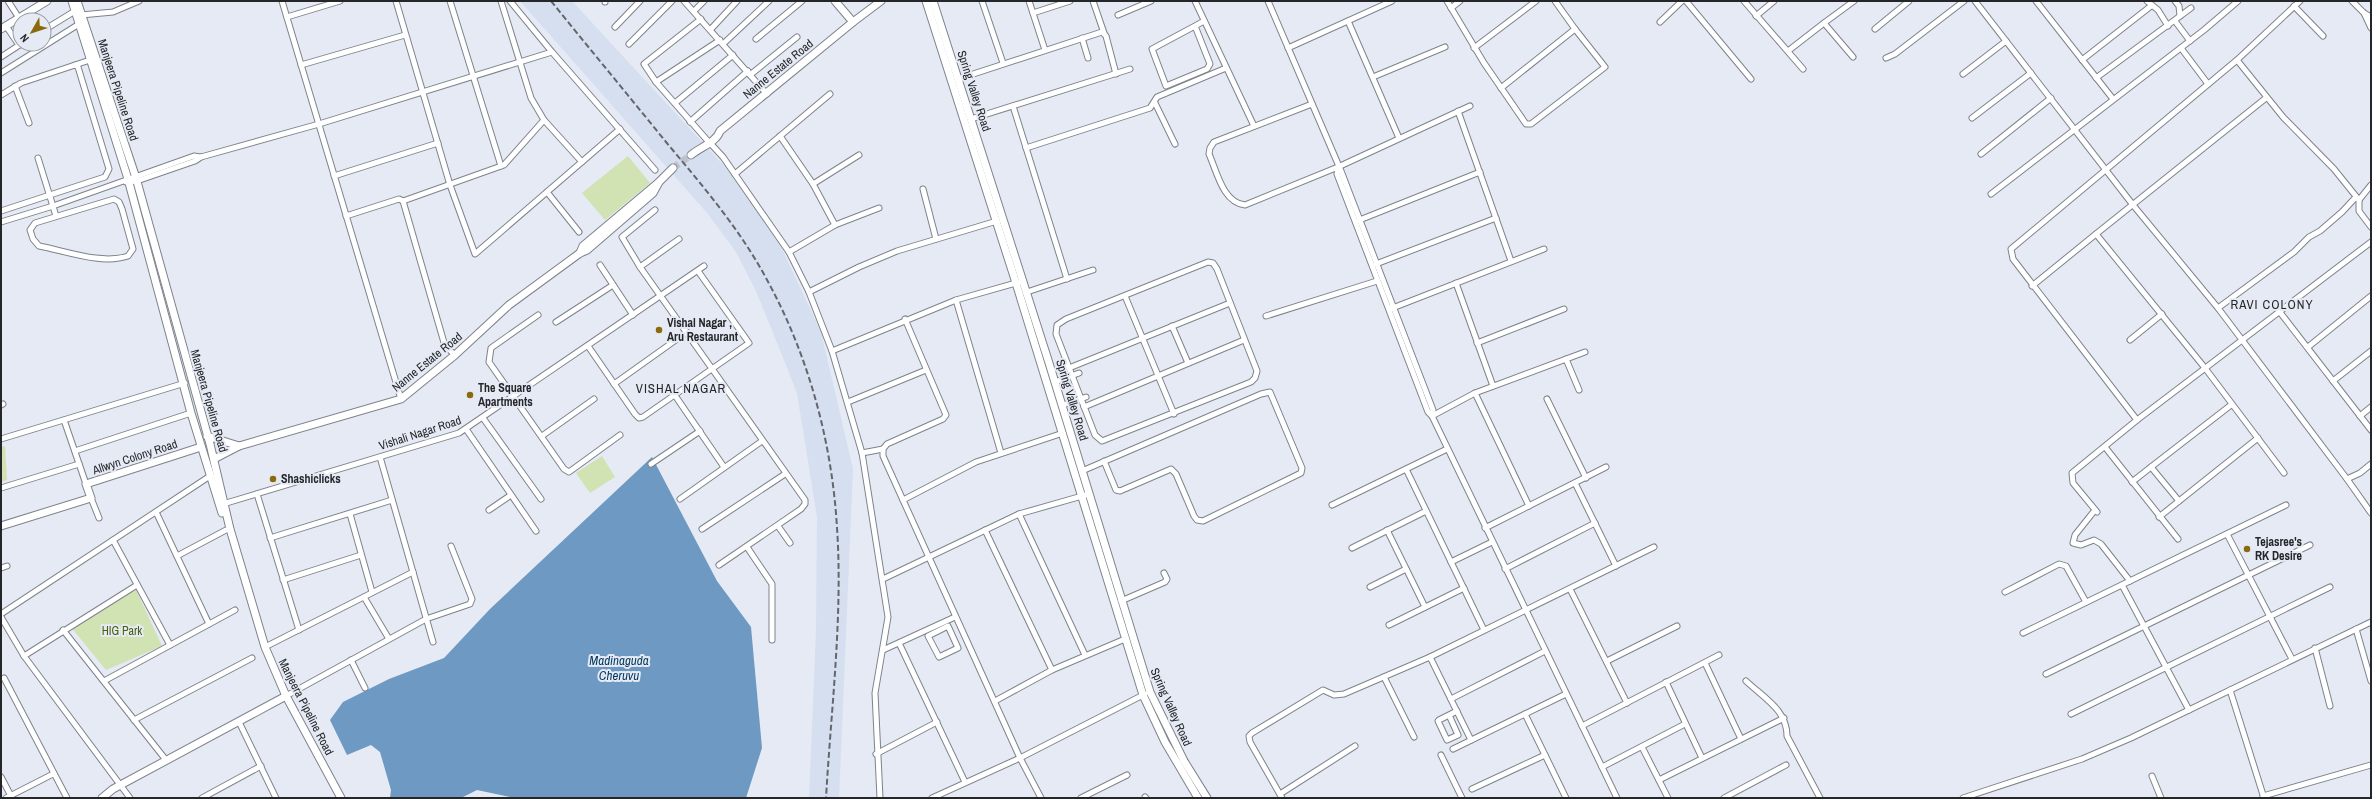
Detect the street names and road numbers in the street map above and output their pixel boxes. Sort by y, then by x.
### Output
street label: Nanne Estate Road [740,36,816,102]
street label: Manjeera Pipeline Road [94,37,142,143]
street label: Spring Valley Road [953,49,995,133]
street label: Nanne Estate Road [389,329,465,395]
street label: Manjeera Pipeline Road [187,348,231,454]
street label: Spring Valley Road [1052,357,1092,443]
street label: Vishali Nagar Road [377,412,463,454]
street label: Allwyn Colony Road [90,436,179,479]
street label: Manjeera Pipeline Road [275,656,337,758]
street label: Spring Valley Road [1147,665,1195,749]

